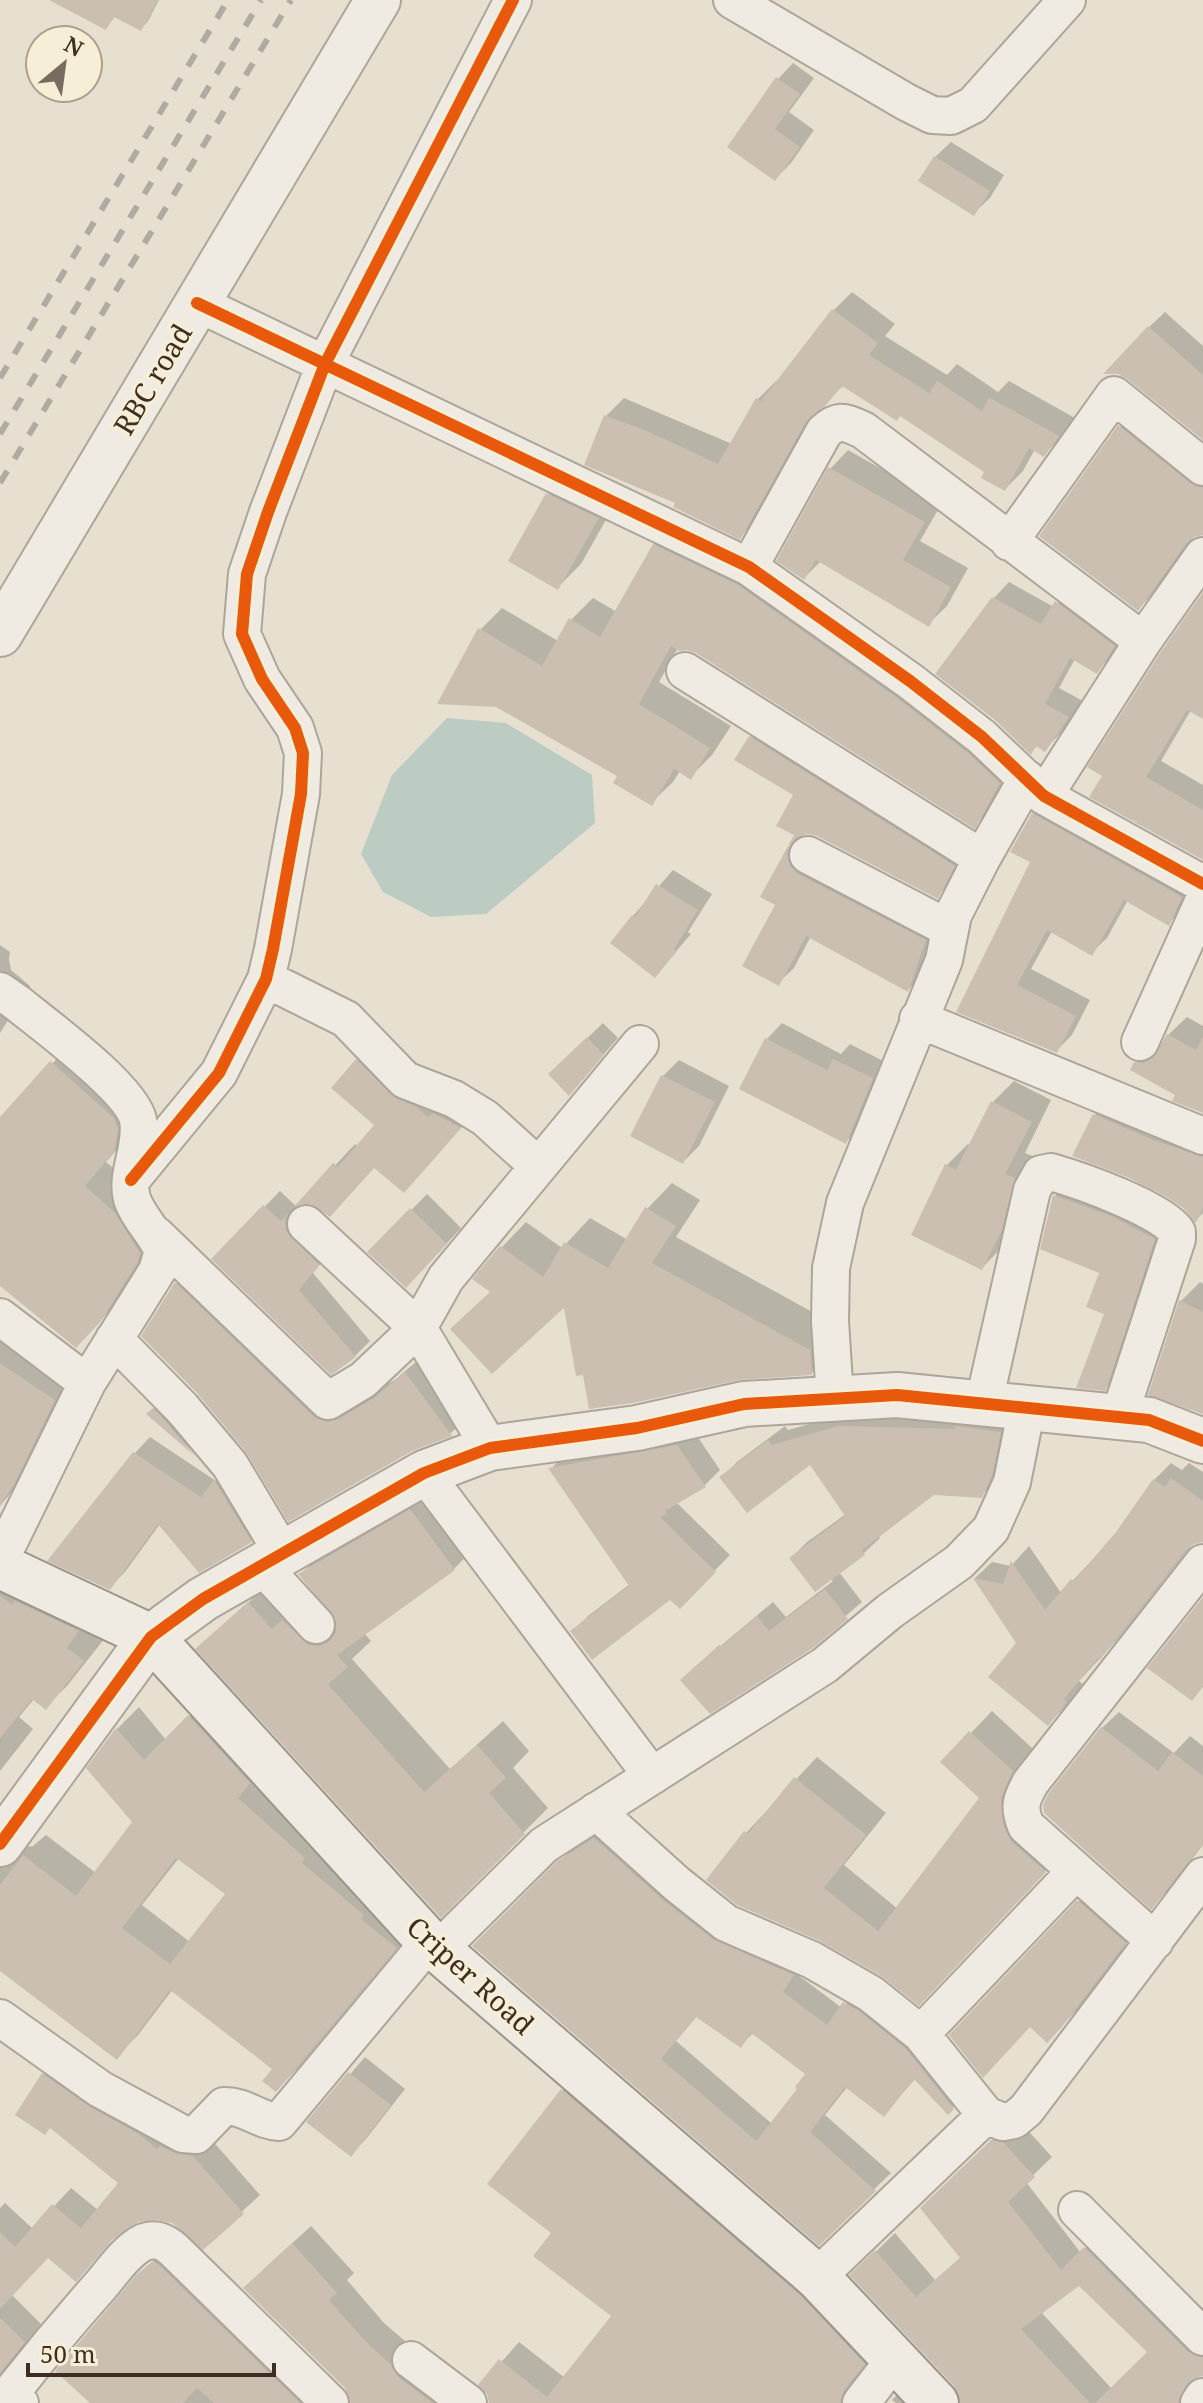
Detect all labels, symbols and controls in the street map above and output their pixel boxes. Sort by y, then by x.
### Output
north arrow [24,24,104,104]
text: N [59,28,89,63]
street label: RBC road [104,316,200,442]
street label: Criper Road [399,1908,543,2042]
scale bar [28,2327,274,2377]
text: 50 m [40,2337,96,2370]

